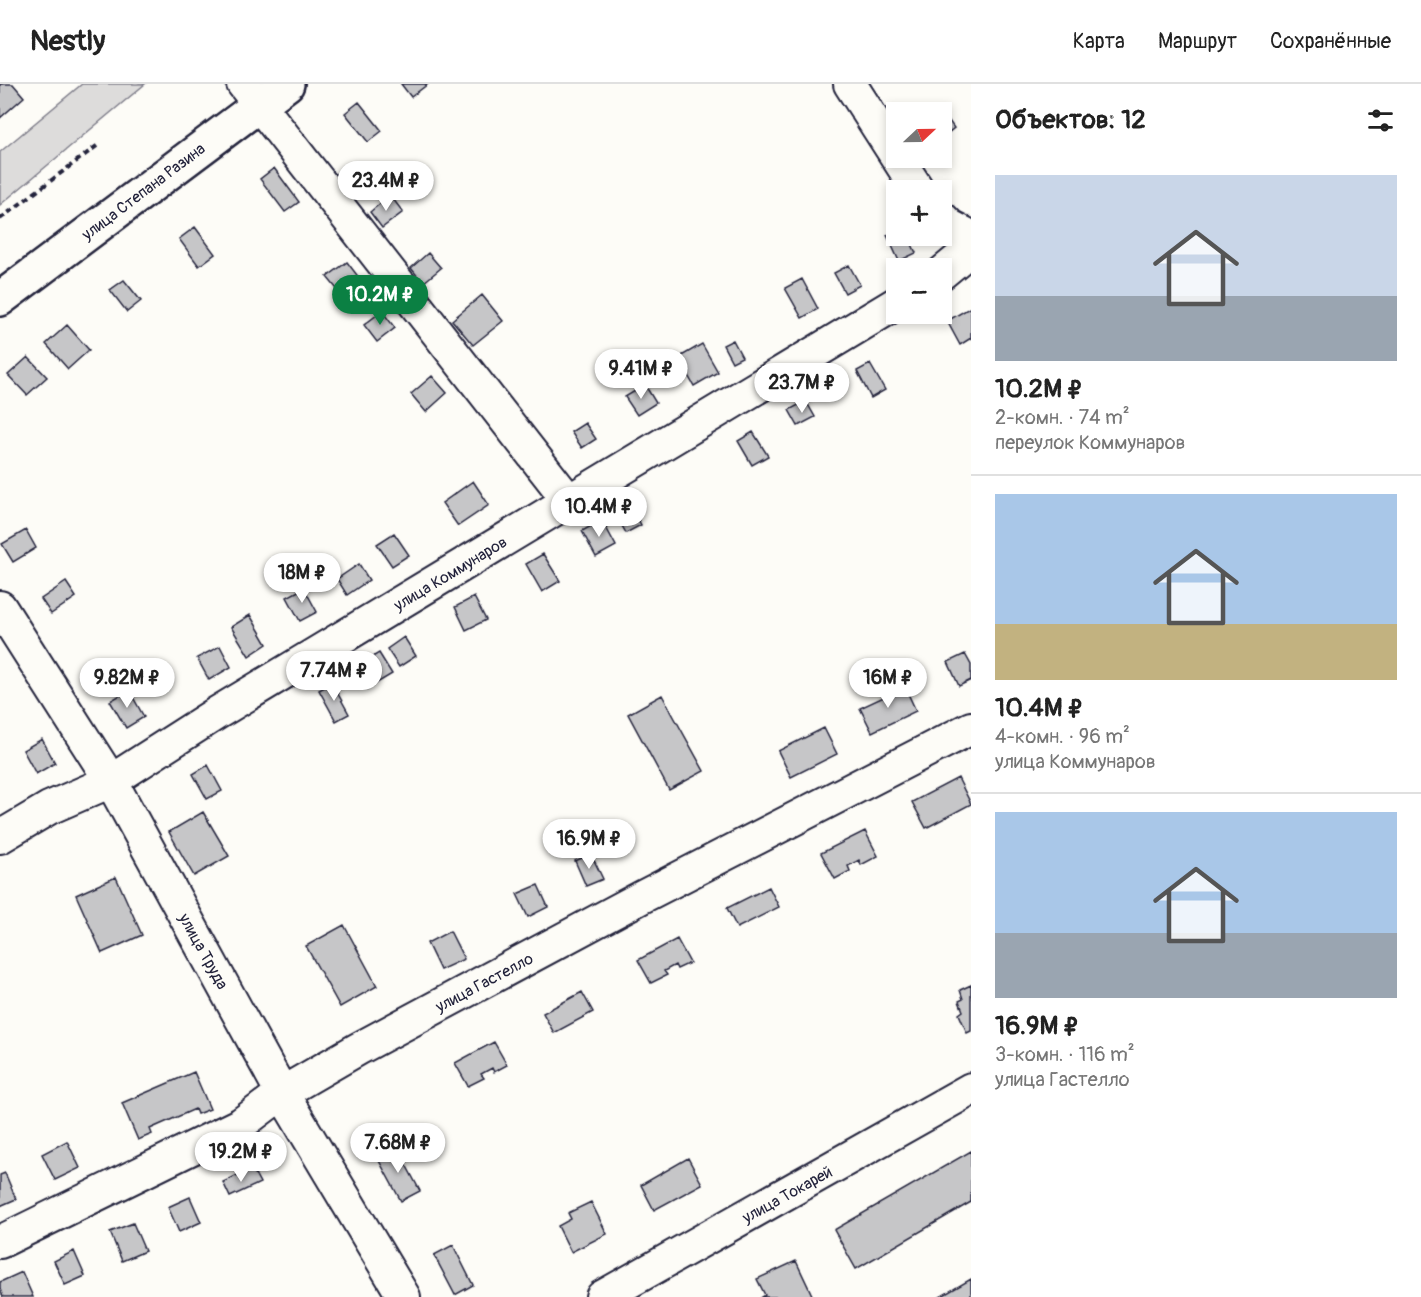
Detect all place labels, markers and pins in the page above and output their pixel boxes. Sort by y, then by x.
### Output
pin: 23.4M ₽ [331,161,441,212]
pin: 10.2M ₽ [325,275,435,326]
pin: 9.41M ₽ [586,349,696,400]
pin: 23.7M ₽ [747,363,857,414]
pin: 10.4M ₽ [544,487,654,538]
pin: 18M ₽ [260,553,344,604]
pin: 7.74M ₽ [279,651,389,702]
pin: 9.82M ₽ [72,658,182,709]
pin: 16M ₽ [846,658,930,709]
pin: 16.9M ₽ [534,819,644,870]
pin: 7.68M ₽ [343,1123,453,1174]
pin: 19.2M ₽ [186,1132,296,1183]

